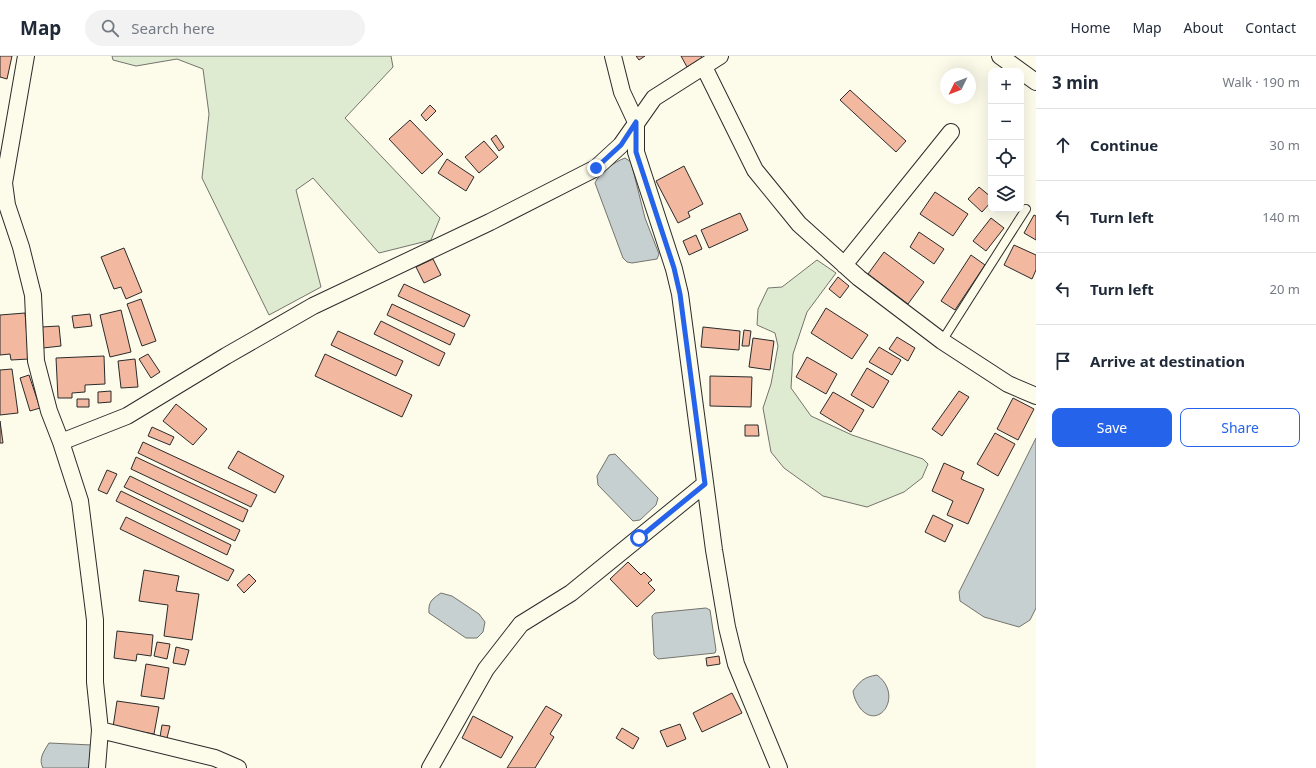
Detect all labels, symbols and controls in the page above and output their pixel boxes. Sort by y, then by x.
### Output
search box [85,10,365,46]
text: Map [20,15,61,41]
icon: search [99,17,121,39]
text: Search here [131,18,215,38]
text: Home [1071,18,1110,37]
text: Map [1132,18,1162,37]
text: About [1184,18,1223,37]
text: Contact [1245,18,1296,37]
north arrow [940,68,976,104]
map controls [988,68,1024,212]
button: + [988,68,1024,104]
text: 3 min [1052,71,1099,94]
text: Walk · 190 m [1222,73,1300,91]
button: − [988,104,1024,140]
icon: ahead [1052,134,1074,156]
text: Continue [1090,135,1158,155]
text: 30 m [1270,136,1300,154]
button: locate [988,140,1024,176]
route end [587,159,605,177]
button: layers [988,176,1024,212]
icon: left [1052,206,1074,228]
text: Turn left [1090,207,1154,227]
text: 140 m [1262,208,1300,226]
icon: left [1052,278,1074,300]
text: Turn left [1090,279,1154,299]
text: 20 m [1270,280,1300,298]
icon: arrive [1052,350,1074,372]
text: Arrive at destination [1090,351,1245,371]
button: Save [1052,408,1172,447]
button: Share [1180,408,1300,447]
route start [630,529,648,547]

